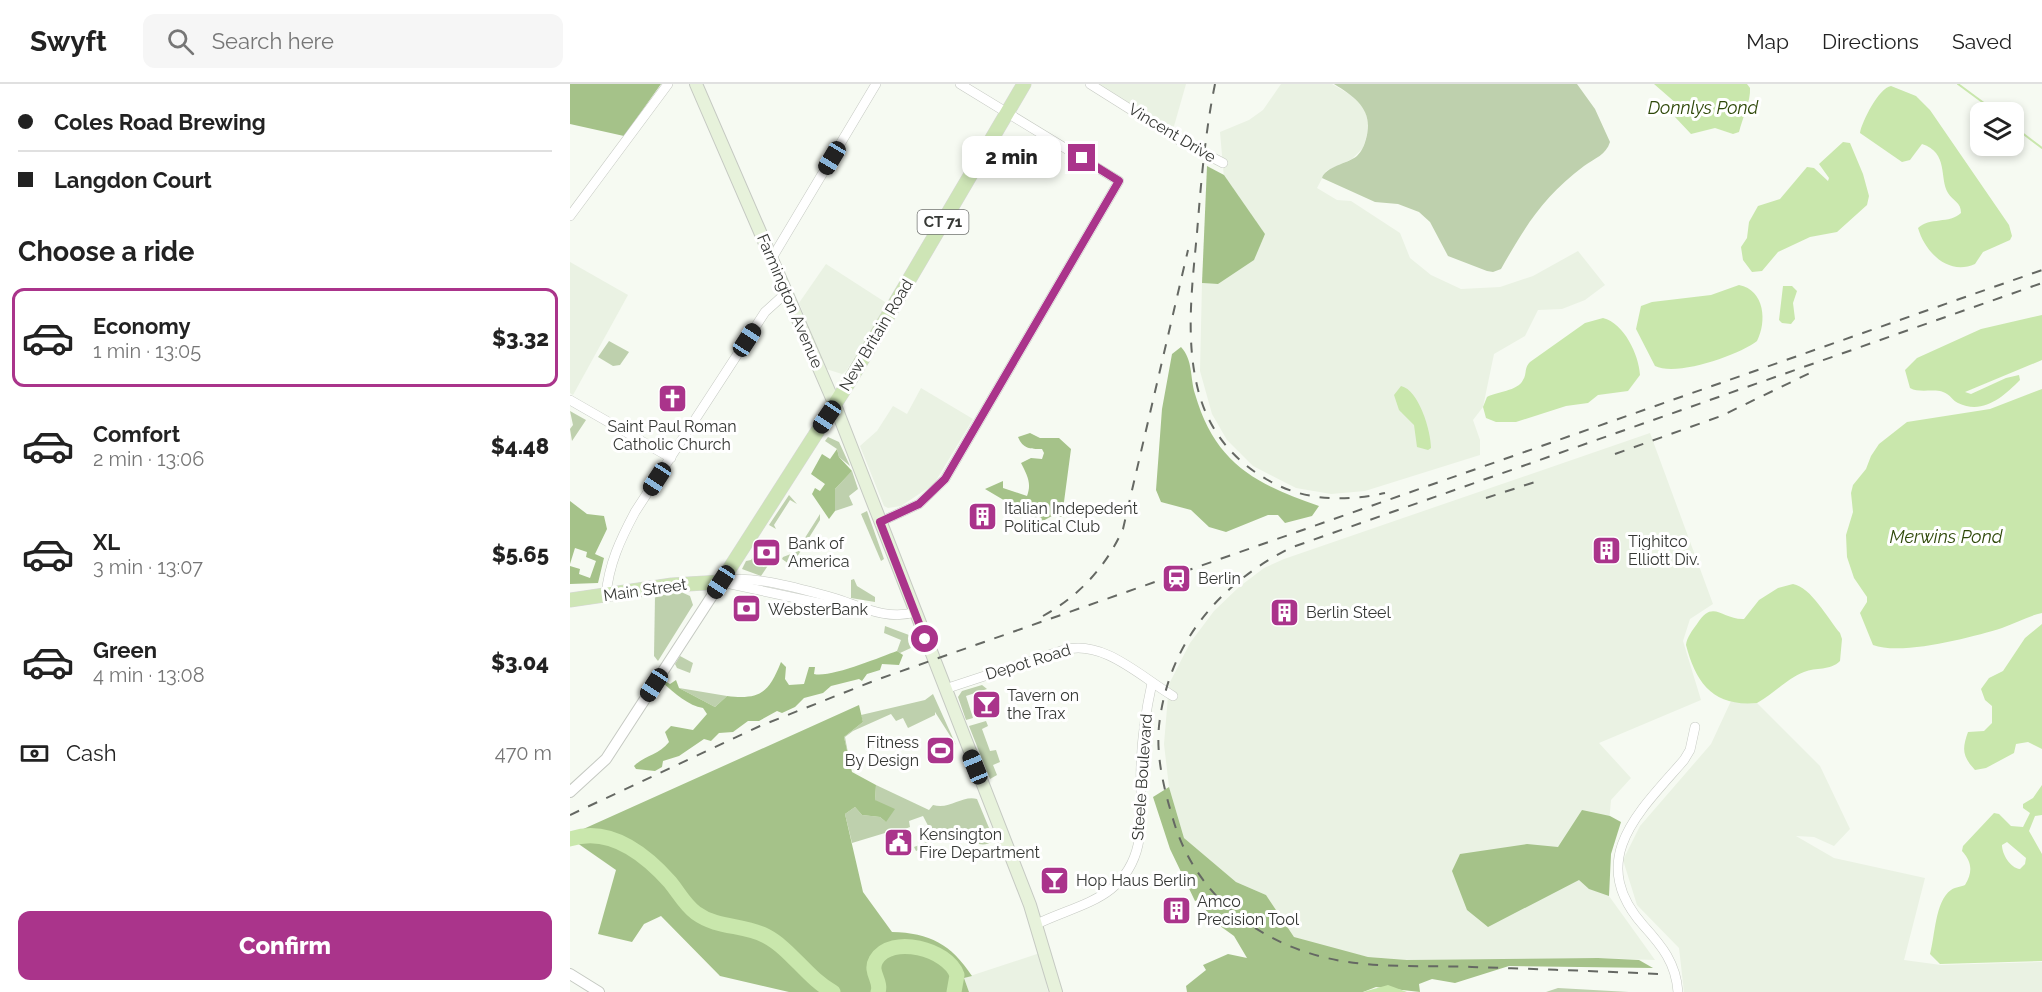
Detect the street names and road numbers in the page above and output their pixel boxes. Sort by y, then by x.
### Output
street label: Vincent Drive [1125,99,1219,167]
road number: CT 71 [918,210,968,234]
street label: Farmington Avenue [753,231,827,371]
street label: New Britain Road [835,276,917,394]
street label: Main Street [602,575,689,605]
street label: Depot Road [983,640,1073,684]
street label: Steele Boulevard [1128,713,1156,841]

